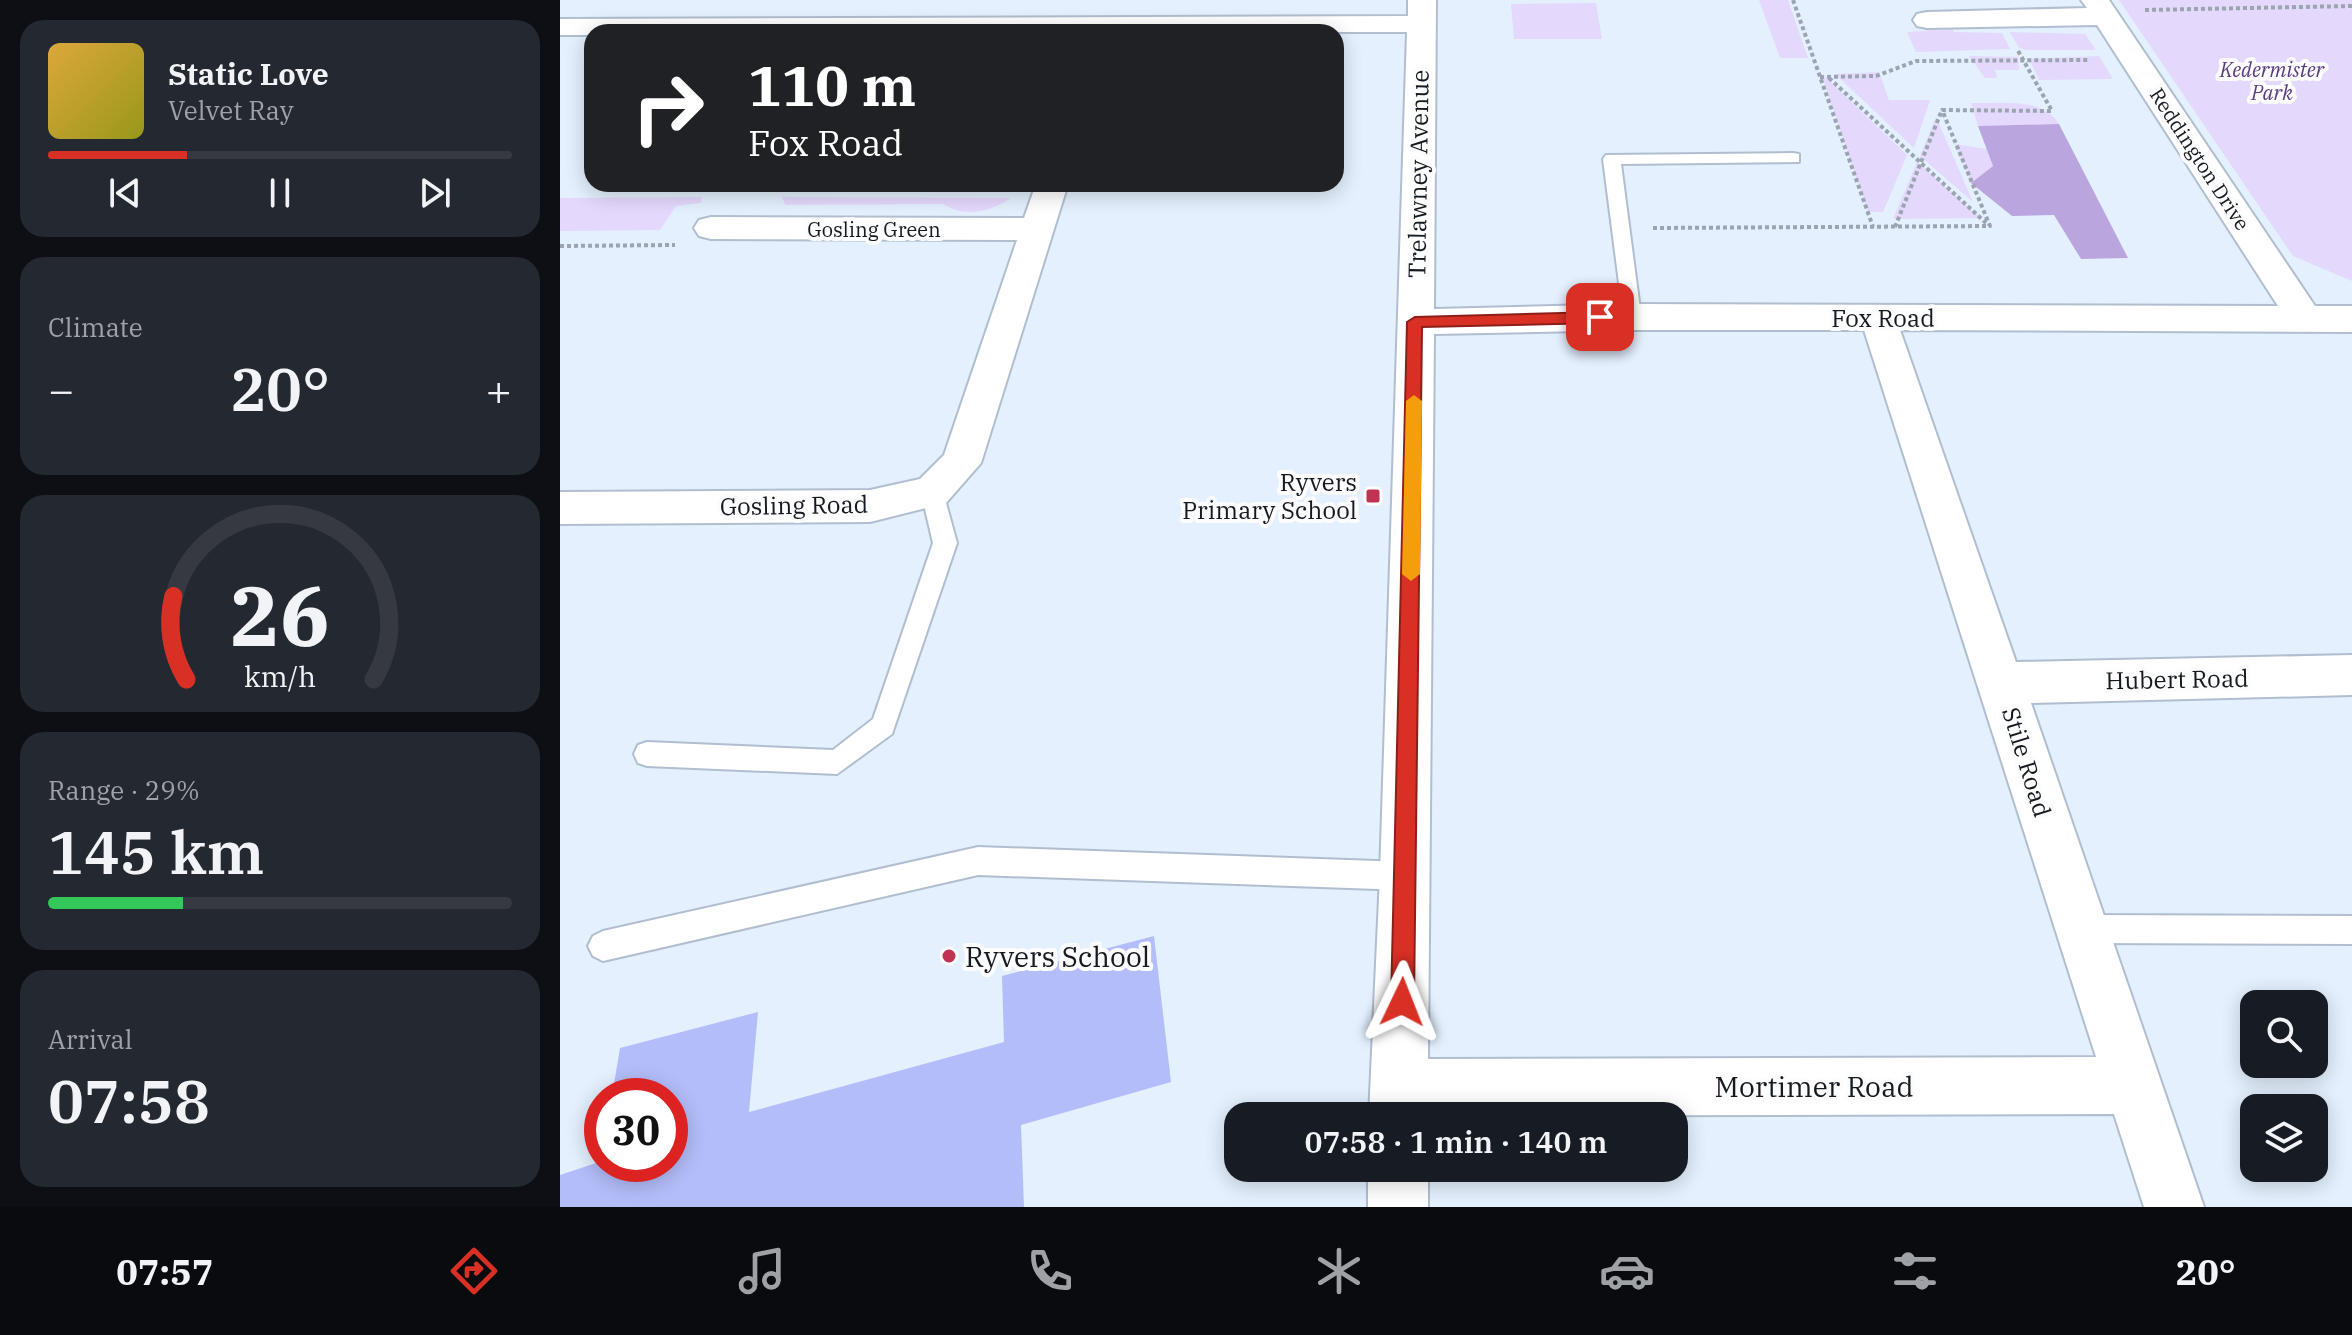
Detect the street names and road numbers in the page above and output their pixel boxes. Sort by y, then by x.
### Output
street label: Trelawney Avenue [1400,70,1436,278]
street label: Reddington Drive [2144,83,2256,235]
street label: Gosling Green [807,216,941,243]
street label: Fox Road [1831,302,1935,334]
street label: Gosling Road [719,488,869,522]
street label: Hubert Road [2105,662,2249,696]
street label: Stile Road [1995,703,2059,821]
street label: Mortimer Road [1715,1068,1913,1105]

